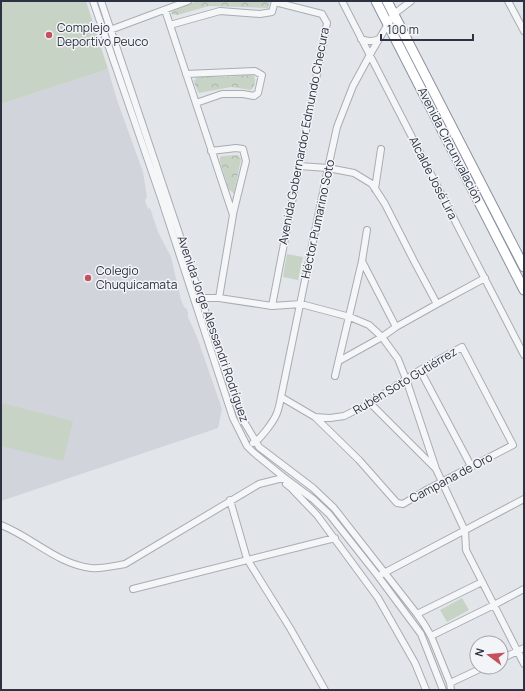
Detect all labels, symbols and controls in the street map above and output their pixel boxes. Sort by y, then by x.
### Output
scale bar [381,16,473,42]
place label: Complejo Deportivo Peuco [57,19,148,50]
text: 100 m [387,21,419,38]
street label: Avenida Gobernardor Edmundo Checura [274,26,333,246]
marker: Complejo Deportivo Peuco [44,30,54,40]
street label: Avenida Circunvalación [414,84,487,206]
street label: Alcalde José Lira [405,133,462,222]
street label: Héctor Pumarino Soto [297,158,338,280]
street label: Avenida Jorge Alessandri Rodríguez [174,233,253,424]
place label: Colegio Chuquicamata [96,262,177,293]
marker: Colegio Chuquicamata [83,273,93,283]
street label: Rubén Soto Gutiérrez [349,343,460,418]
street label: Campana de Oro [406,448,495,507]
north arrow [469,635,509,675]
text: N [471,646,487,658]

